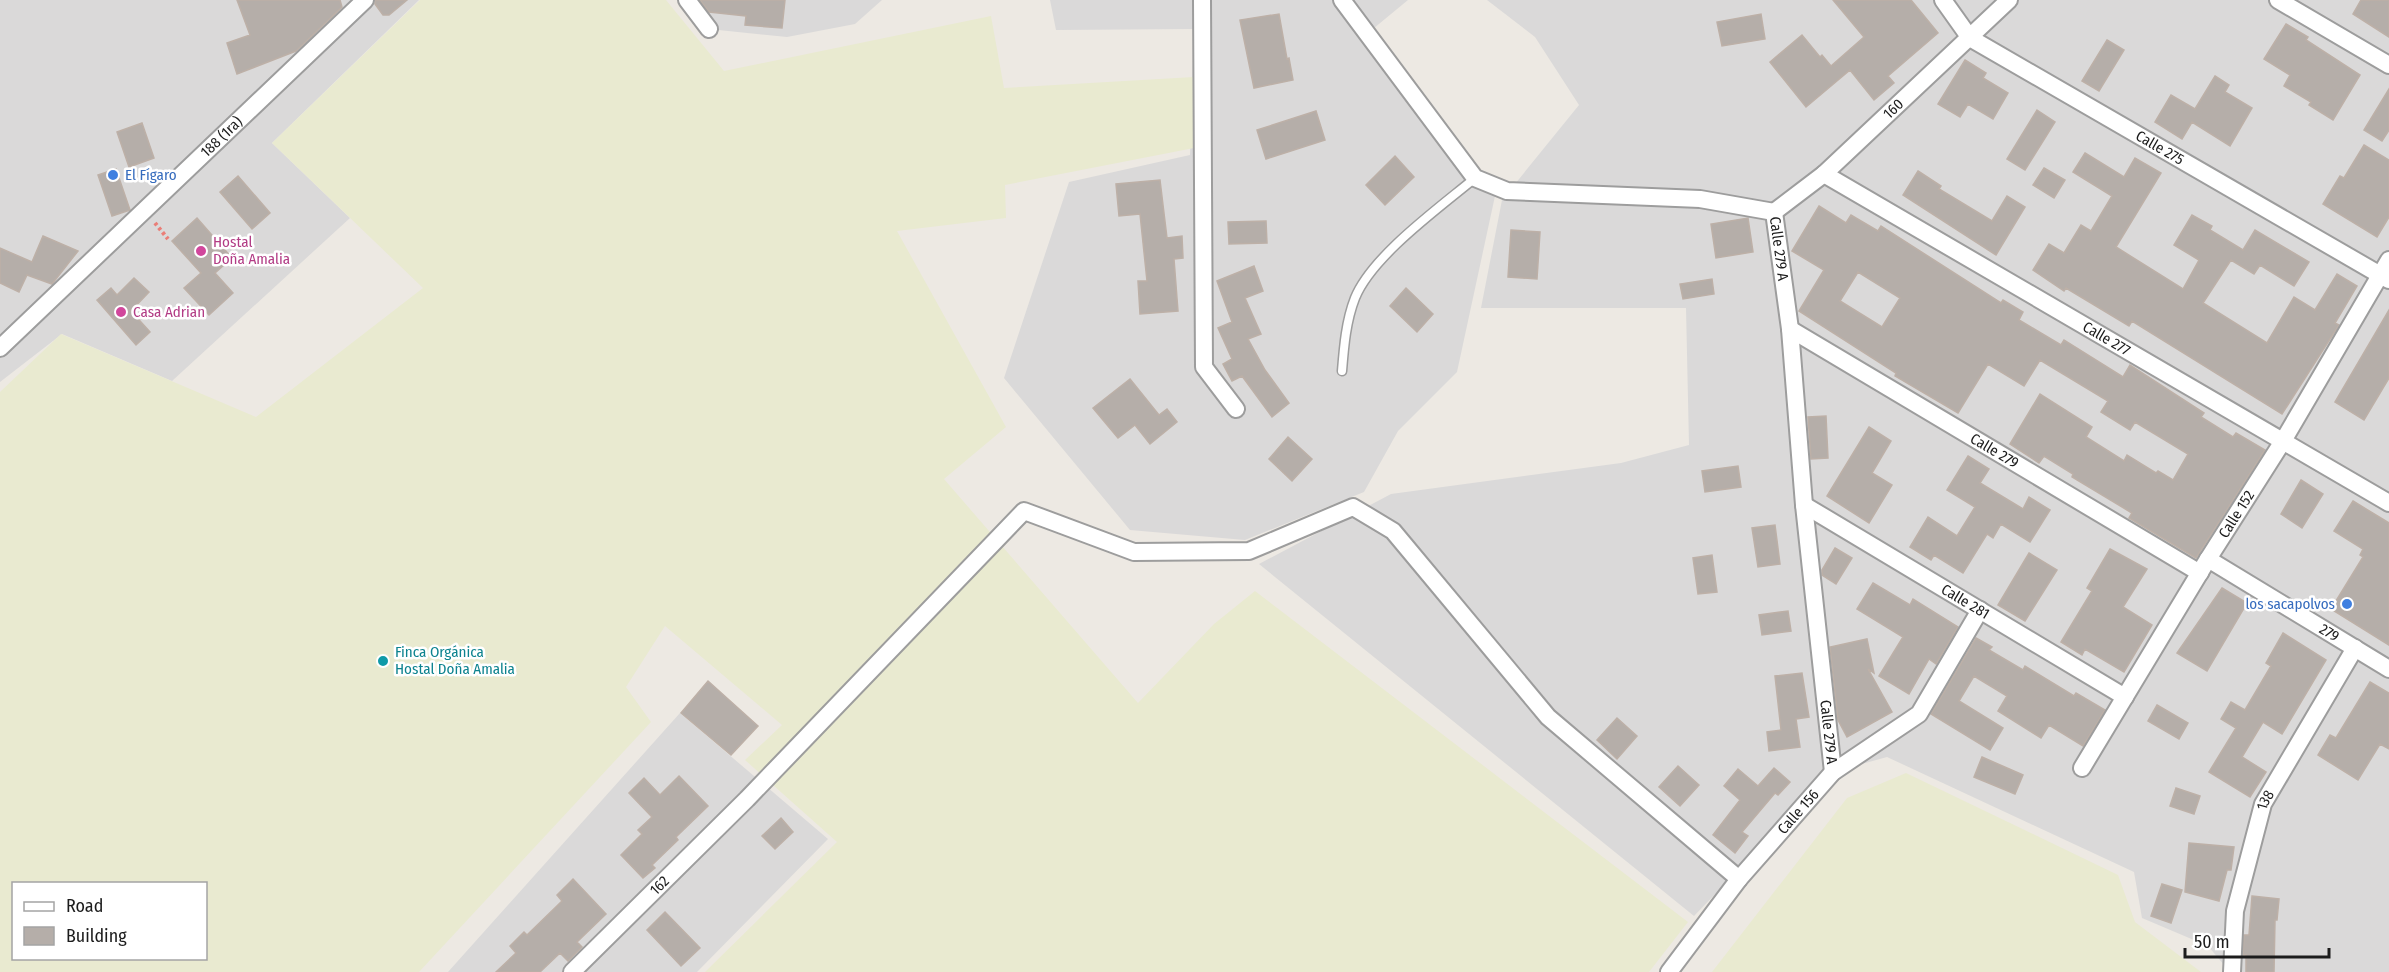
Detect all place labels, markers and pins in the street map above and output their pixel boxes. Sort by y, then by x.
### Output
place label: El Fígaro [125,166,177,184]
marker: El Fígaro [106,168,120,182]
place label: Hostal Doña Amalia [213,233,290,268]
marker: Hostal Doña Amalia [194,244,208,258]
place label: Casa Adrian [133,303,205,321]
marker: Casa Adrian [114,305,128,319]
place label: los sacapolvos [2245,595,2335,613]
marker: los sacapolvos [2340,597,2354,611]
place label: Finca Orgánica Hostal Doña Amalia [395,643,515,678]
marker: Finca Orgánica Hostal Doña Amalia [376,654,390,668]

